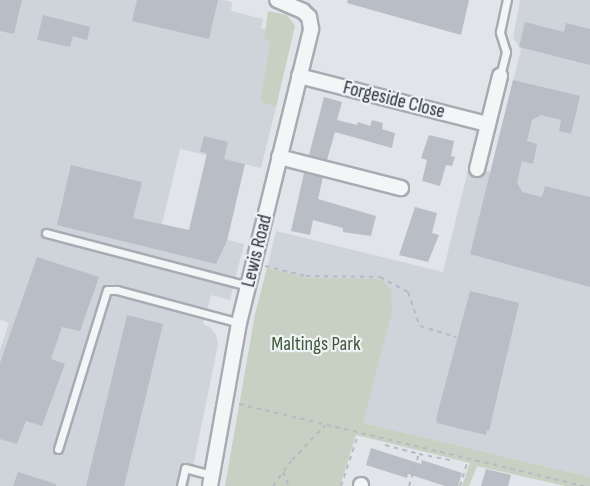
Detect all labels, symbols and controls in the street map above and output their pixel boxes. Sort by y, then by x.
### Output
street label: Forgeside Close [341,76,447,124]
street label: Lewis Road [236,212,278,290]
park label: Maltings Park [271,332,361,356]

